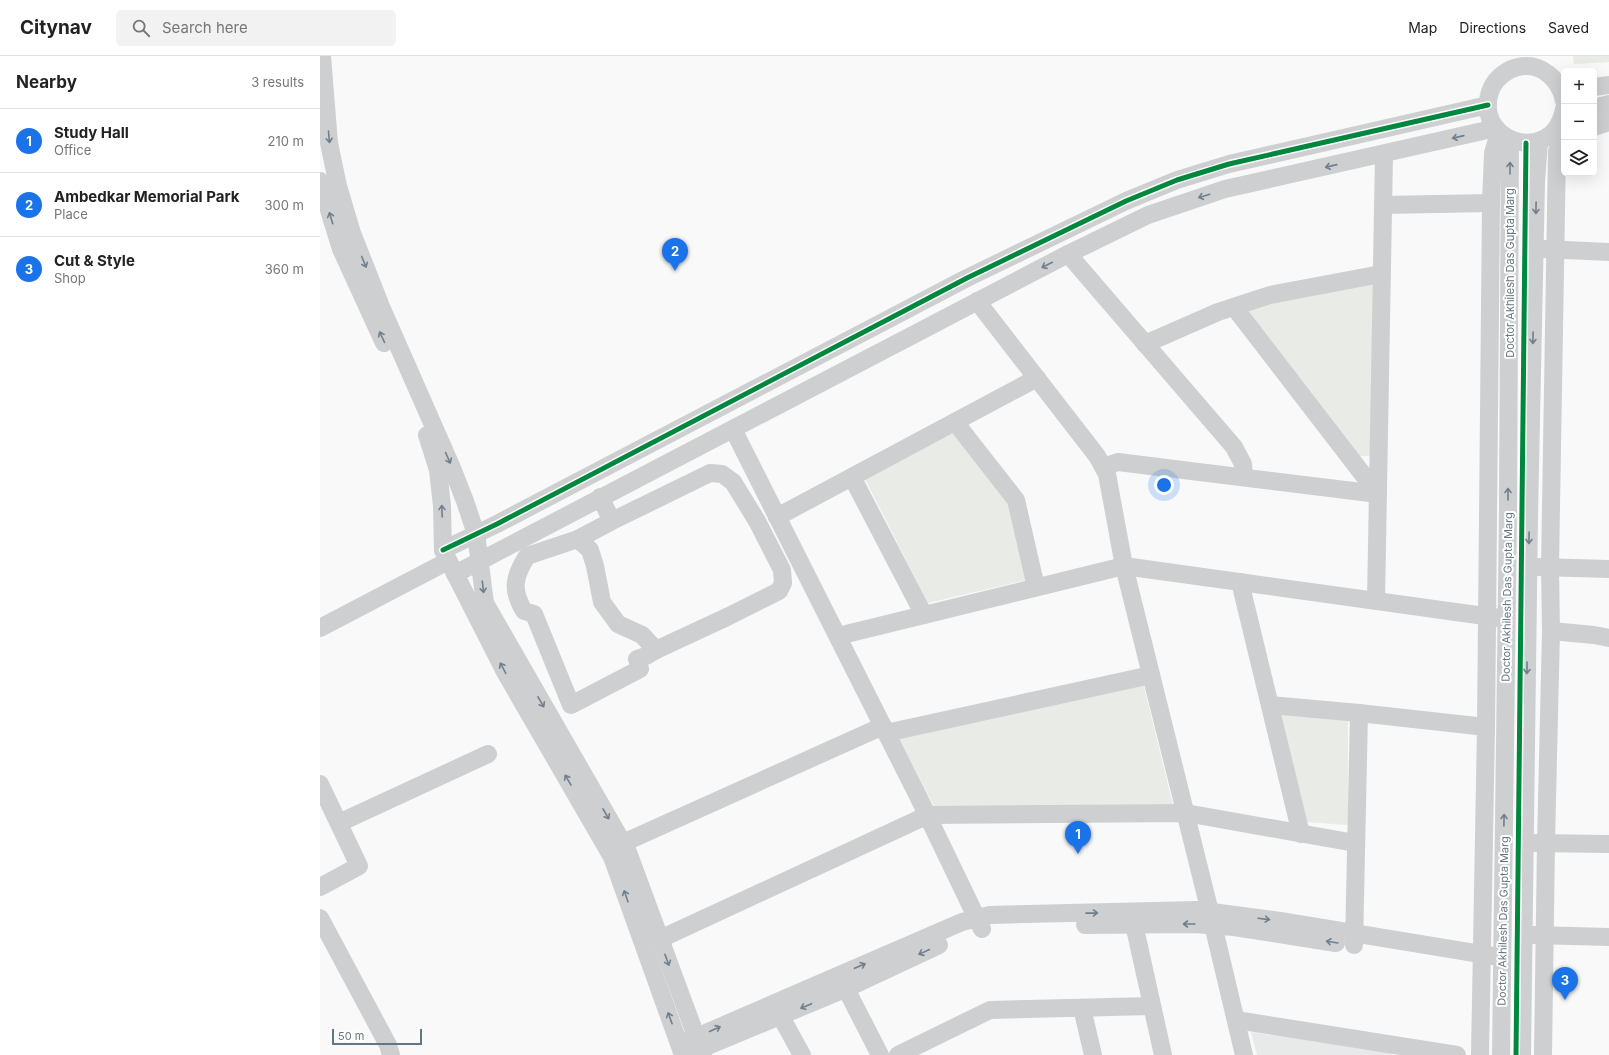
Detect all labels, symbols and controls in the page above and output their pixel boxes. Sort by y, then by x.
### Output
search box [116,10,396,46]
text: Citynav [20,16,92,39]
icon: search [130,17,152,39]
text: Search here [162,18,248,37]
text: Map [1408,19,1437,36]
text: Directions [1459,19,1526,36]
text: Saved [1548,19,1589,36]
map controls [1561,68,1597,176]
button: + [1561,68,1597,104]
text: Nearby [16,72,77,92]
text: 3 results [251,74,304,90]
button: − [1561,104,1597,140]
text: Study Hall [54,123,129,142]
one-way arrow [325,130,332,143]
text: 1 [26,133,32,149]
text: 210 m [268,133,304,149]
one-way arrow [1451,133,1464,141]
button: layers [1561,140,1597,176]
text: Office [54,142,91,158]
one-way arrow [1325,162,1338,170]
one-way arrow [1506,162,1514,175]
text: Ambedkar Memorial Park [54,187,240,206]
street label: Doctor Akhilesh Das Gupta Marg [1503,188,1517,358]
one-way arrow [1198,193,1211,200]
text: 2 [25,197,33,213]
text: 300 m [265,197,304,213]
one-way arrow [1532,201,1539,214]
text: Place [54,206,88,222]
one-way arrow [327,211,334,224]
pin: 2 [662,238,688,271]
text: Cut & Style [54,251,135,270]
one-way arrow [360,255,368,267]
text: 3 [25,261,33,277]
text: 360 m [265,261,304,277]
one-way arrow [1042,262,1054,269]
text: Shop [54,270,86,286]
one-way arrow [1529,331,1537,344]
one-way arrow [377,332,385,344]
one-way arrow [445,452,452,464]
your location [1154,475,1174,495]
one-way arrow [1505,488,1512,501]
one-way arrow [438,505,445,518]
street label: Doctor Akhilesh Das Gupta Marg [1499,512,1515,682]
one-way arrow [1525,531,1533,544]
one-way arrow [479,580,487,593]
one-way arrow [1523,661,1531,674]
one-way arrow [498,662,506,674]
one-way arrow [538,695,546,707]
one-way arrow [563,774,571,786]
one-way arrow [603,808,611,820]
one-way arrow [1500,814,1508,827]
pin: 1 [1065,821,1091,854]
street label: Doctor Akhilesh Das Gupta Marg [1495,836,1511,1006]
one-way arrow [621,890,629,902]
one-way arrow [1085,909,1098,917]
one-way arrow [1257,915,1270,923]
one-way arrow [1183,920,1196,928]
one-way arrow [1326,938,1339,946]
one-way arrow [919,949,931,956]
one-way arrow [664,953,672,965]
one-way arrow [853,962,865,969]
pin: 3 [1552,967,1578,1000]
one-way arrow [800,1002,812,1010]
one-way arrow [665,1013,673,1025]
one-way arrow [709,1025,721,1032]
scale bar [332,1027,422,1046]
text: 50 m [338,1029,364,1043]

